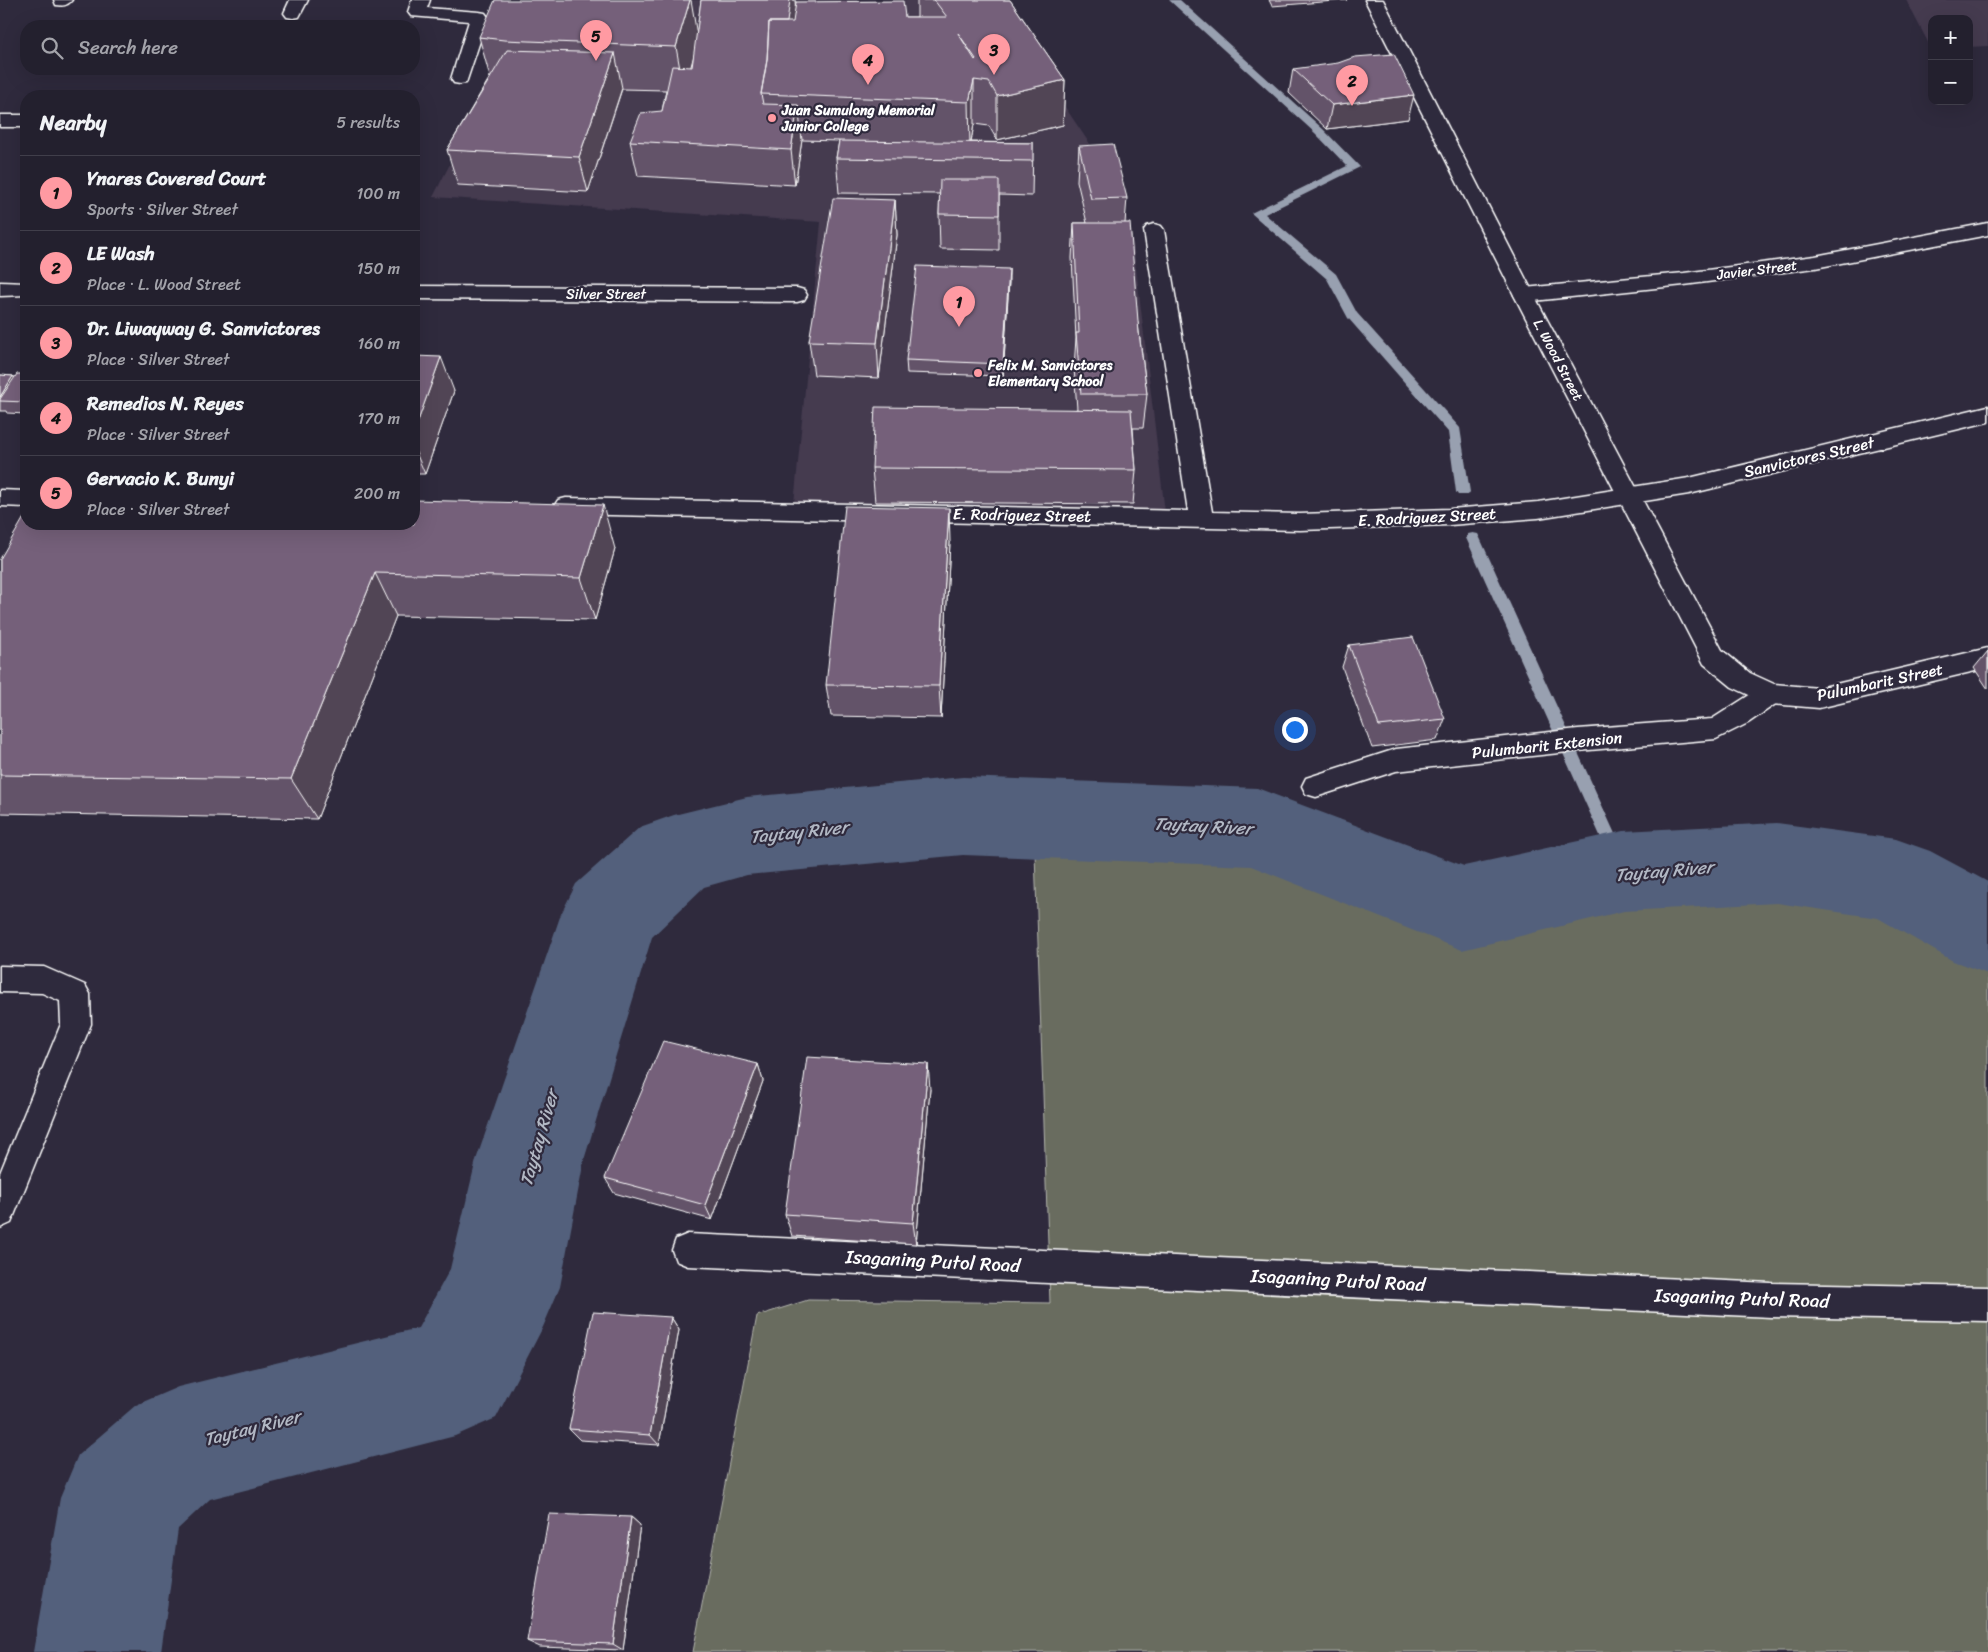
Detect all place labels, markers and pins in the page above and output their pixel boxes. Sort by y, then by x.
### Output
pin: 5 [580,20,612,61]
pin: 3 [978,34,1010,75]
pin: 4 [852,44,884,85]
pin: 2 [1336,65,1368,106]
place label: Juan Sumulong Memorial Junior College [781,98,936,139]
marker: Juan Sumulong Memorial Junior College [766,112,778,124]
pin: 1 [943,286,975,327]
place label: Felix M. Sanvictores Elementary School [987,353,1113,394]
marker: Felix M. Sanvictores Elementary School [972,367,984,379]

